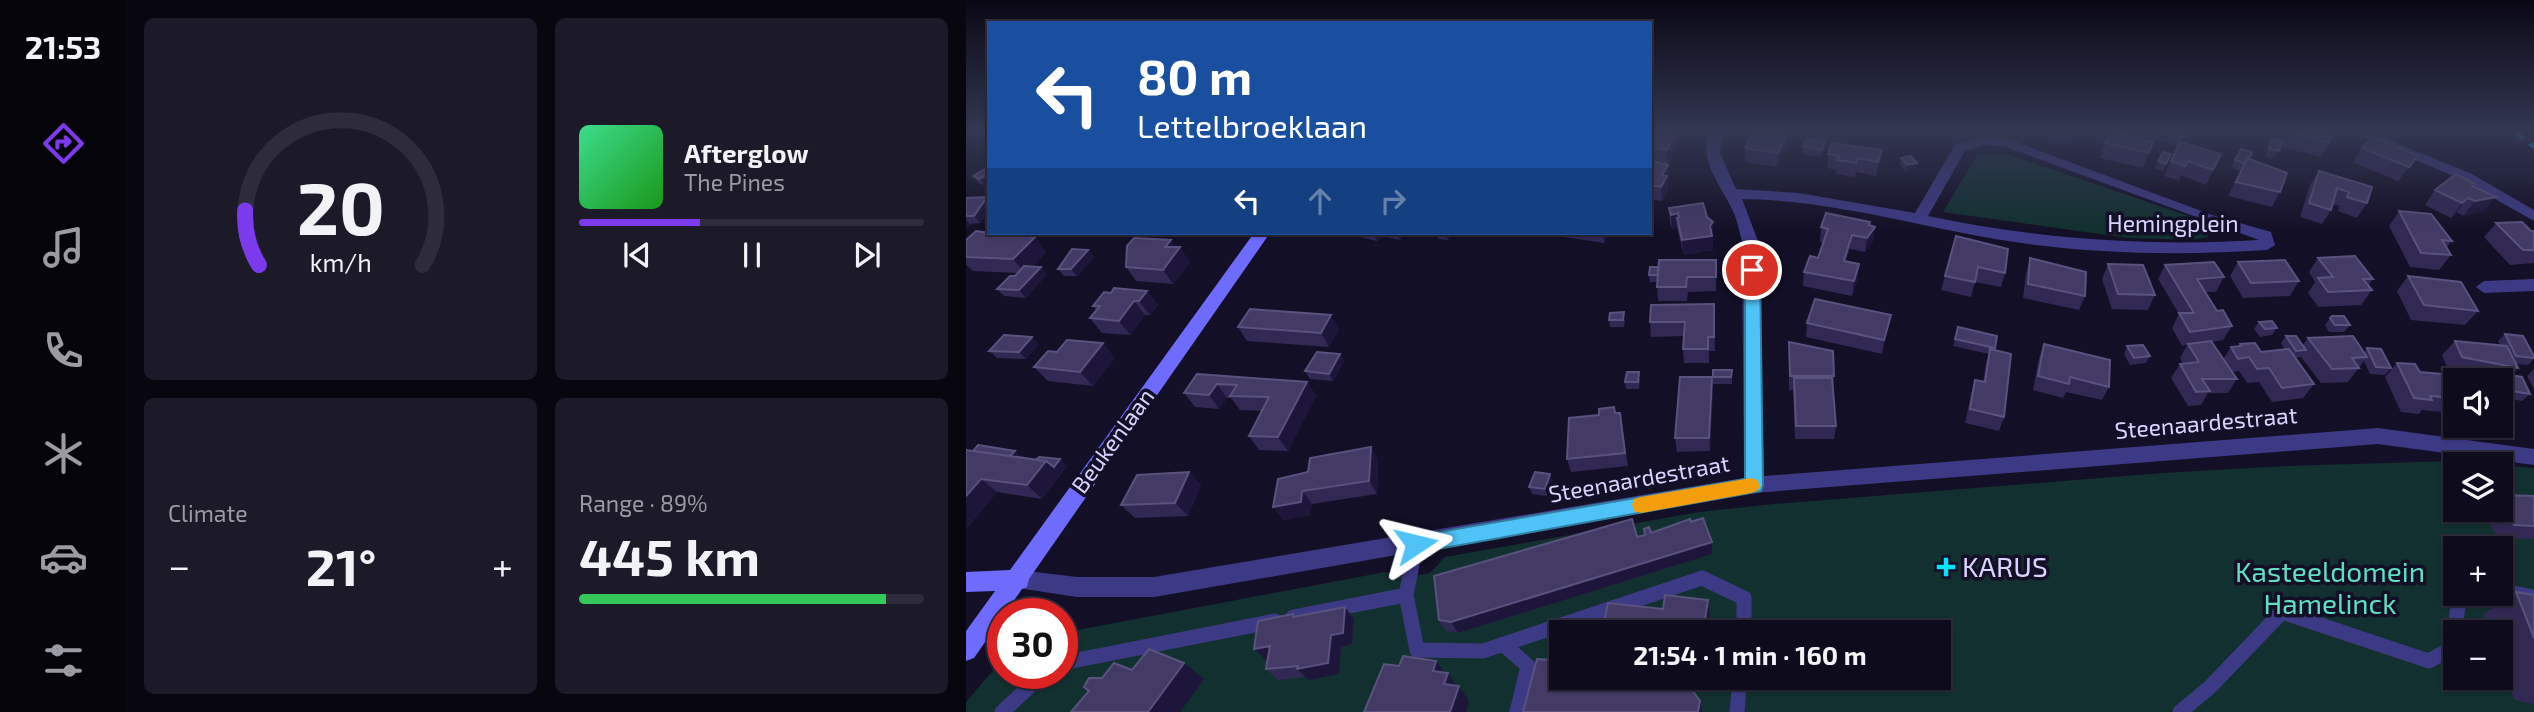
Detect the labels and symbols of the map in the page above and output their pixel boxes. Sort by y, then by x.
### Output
street label: Hemingplein [2107,209,2239,237]
pin [1722,240,1782,300]
street label: Beukenlaan [1065,383,1159,498]
street label: Steenaardestraat [2114,400,2299,444]
street label: Steenaardestraat [1546,448,1732,508]
position arrow [1379,507,1453,581]
place label: KARUS [1962,549,2048,583]
park label: Kasteeldomein Hamelinck [2235,554,2425,620]
marker: KARUS [1936,557,1956,577]
speed limit sign: 30 [987,598,1078,689]

